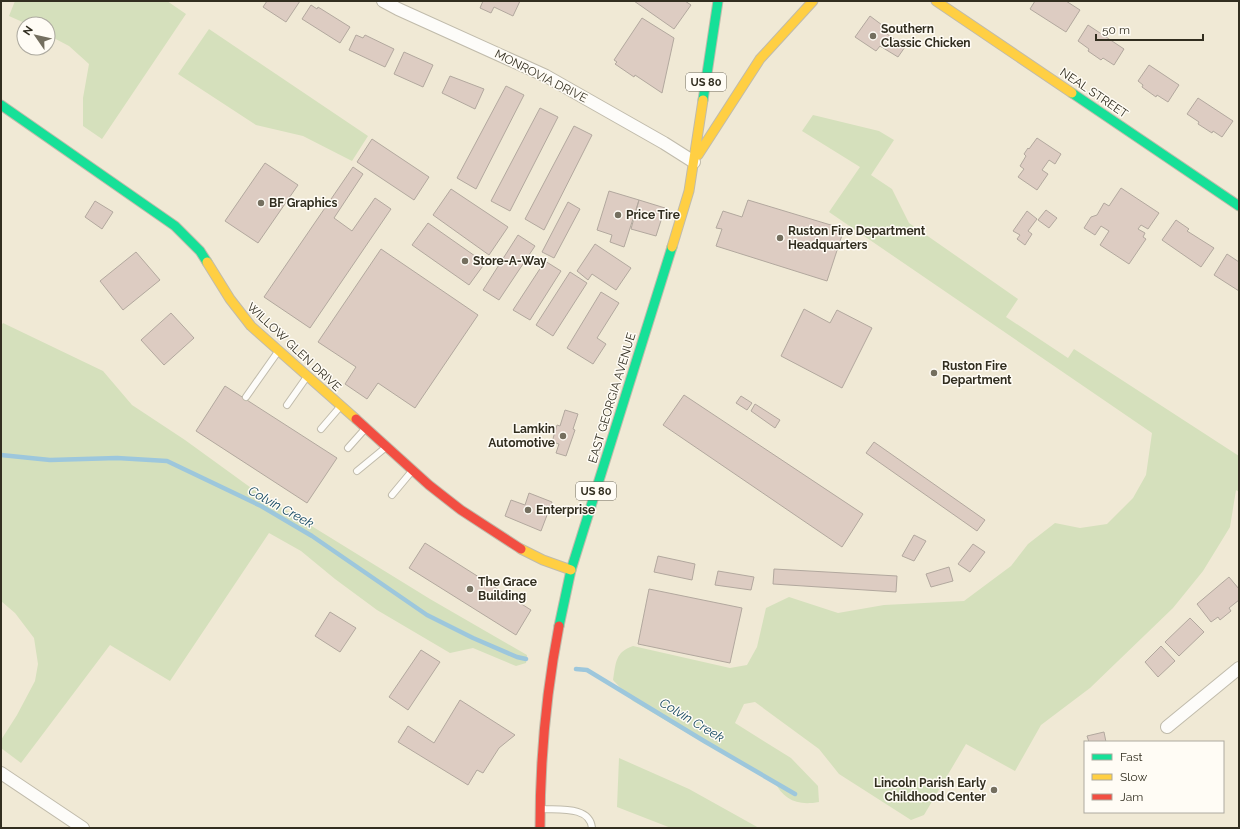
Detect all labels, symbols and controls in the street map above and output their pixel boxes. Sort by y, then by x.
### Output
north arrow [16,16,56,56]
scale bar [1096,16,1203,42]
place label: Southern Classic Chicken [881,22,971,50]
text: 50 m [1102,23,1130,37]
text: N [20,24,36,38]
marker: Southern Classic Chicken [868,31,878,41]
street label: MONROVIA DRIVE [492,47,590,105]
street label: NEAL STREET [1057,65,1131,121]
road number: US 80 [686,73,726,91]
place label: BF Graphics [269,196,338,210]
marker: BF Graphics [256,198,266,208]
place label: Price Tire [626,208,680,222]
marker: Price Tire [613,210,623,220]
place label: Ruston Fire Department Headquarters [788,224,926,252]
marker: Ruston Fire Department Headquarters [775,233,785,243]
place label: Store-A-Way [473,254,547,268]
marker: Store-A-Way [460,256,470,266]
street label: WILLOW GLEN DRIVE [244,300,344,394]
street label: EAST GEORGIA AVENUE [585,331,639,465]
place label: Ruston Fire Department [942,359,1012,387]
marker: Ruston Fire Department [929,368,939,378]
place label: Lamkin Automotive [488,422,555,450]
marker: Lamkin Automotive [558,431,568,441]
road number: US 80 [576,482,616,500]
water label: Colvin Creek [246,483,316,531]
place label: Enterprise [536,503,595,517]
marker: Enterprise [523,505,533,515]
place label: The Grace Building [478,575,537,603]
marker: The Grace Building [465,584,475,594]
water label: Colvin Creek [657,695,727,745]
legend [1084,741,1224,813]
text: Fast [1120,750,1143,764]
text: Slow [1120,770,1147,784]
place label: Lincoln Parish Early Childhood Center [874,776,986,804]
marker: Lincoln Parish Early Childhood Center [989,785,999,795]
text: Jam [1120,790,1143,804]

